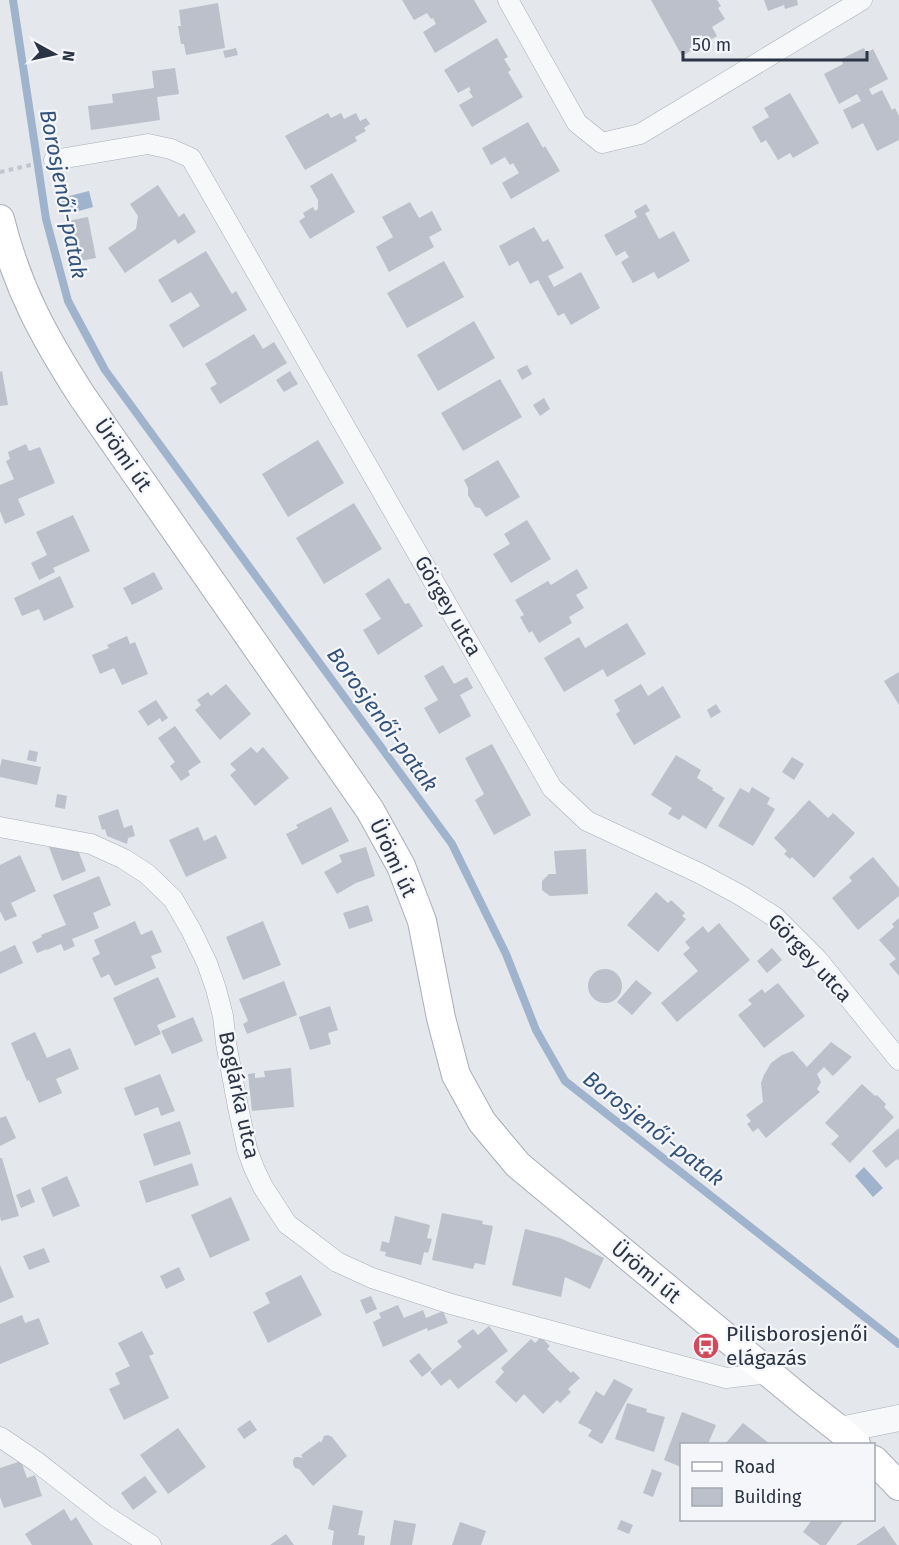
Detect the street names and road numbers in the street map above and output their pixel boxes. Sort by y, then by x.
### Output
street label: Ürömi út [89,414,158,497]
street label: Görgey utca [409,551,487,661]
street label: Ürömi út [364,815,422,901]
street label: Görgey utca [762,908,858,1008]
street label: Boglárka utca [213,1029,265,1161]
street label: Ürömi út [606,1235,686,1309]

